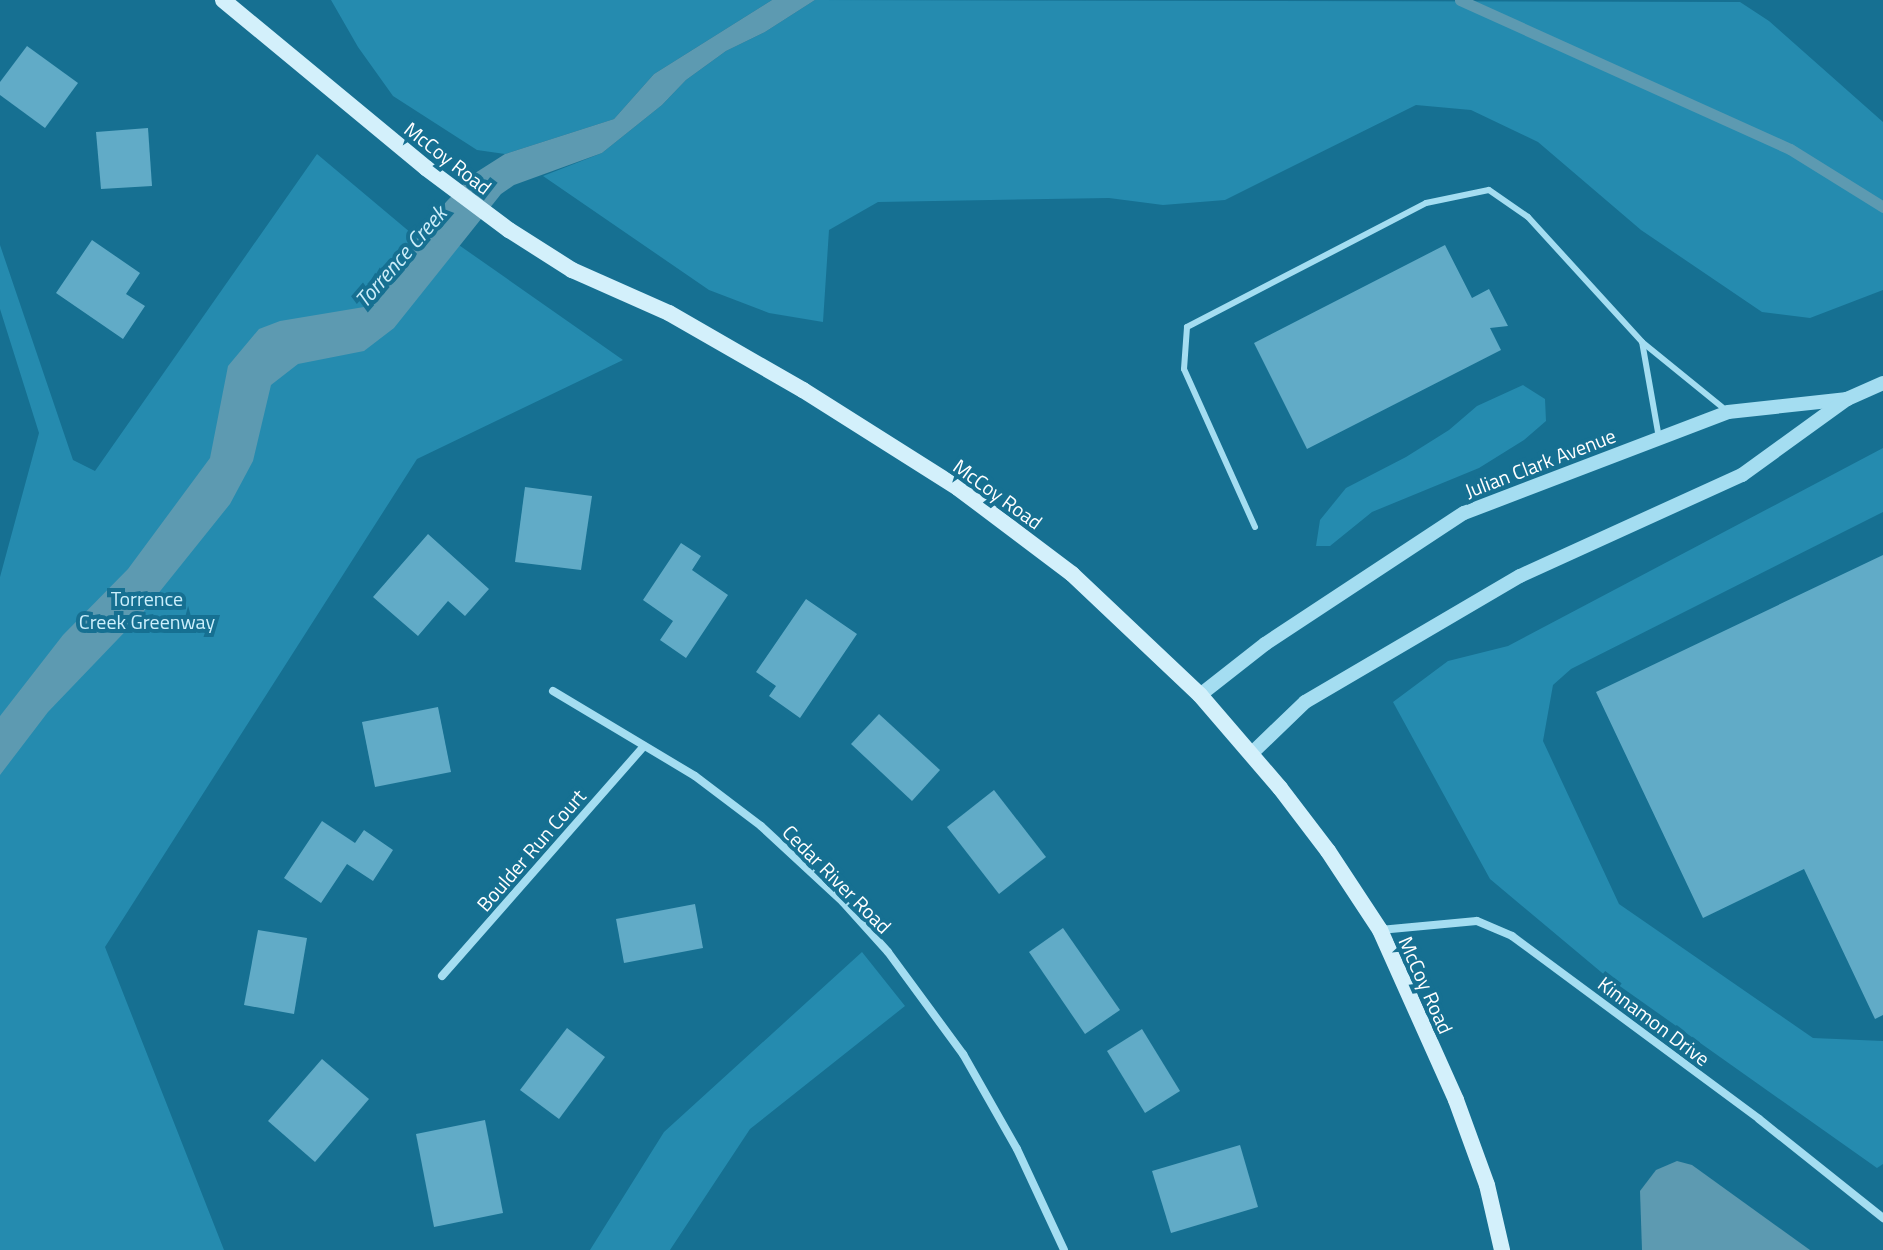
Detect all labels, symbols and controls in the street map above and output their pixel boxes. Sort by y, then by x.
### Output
street label: McCoy Road [400,117,496,199]
water label: Torrence Creek [350,201,452,313]
street label: Julian Clark Avenue [1461,423,1619,503]
street label: McCoy Road [949,454,1047,534]
park label: Torrence Creek Greenway [79,586,215,633]
street label: Boulder Run Court [471,784,591,916]
street label: Cedar River Road [778,820,896,938]
street label: McCoy Road [1394,933,1458,1037]
street label: Kinnamon Drive [1594,971,1714,1071]

